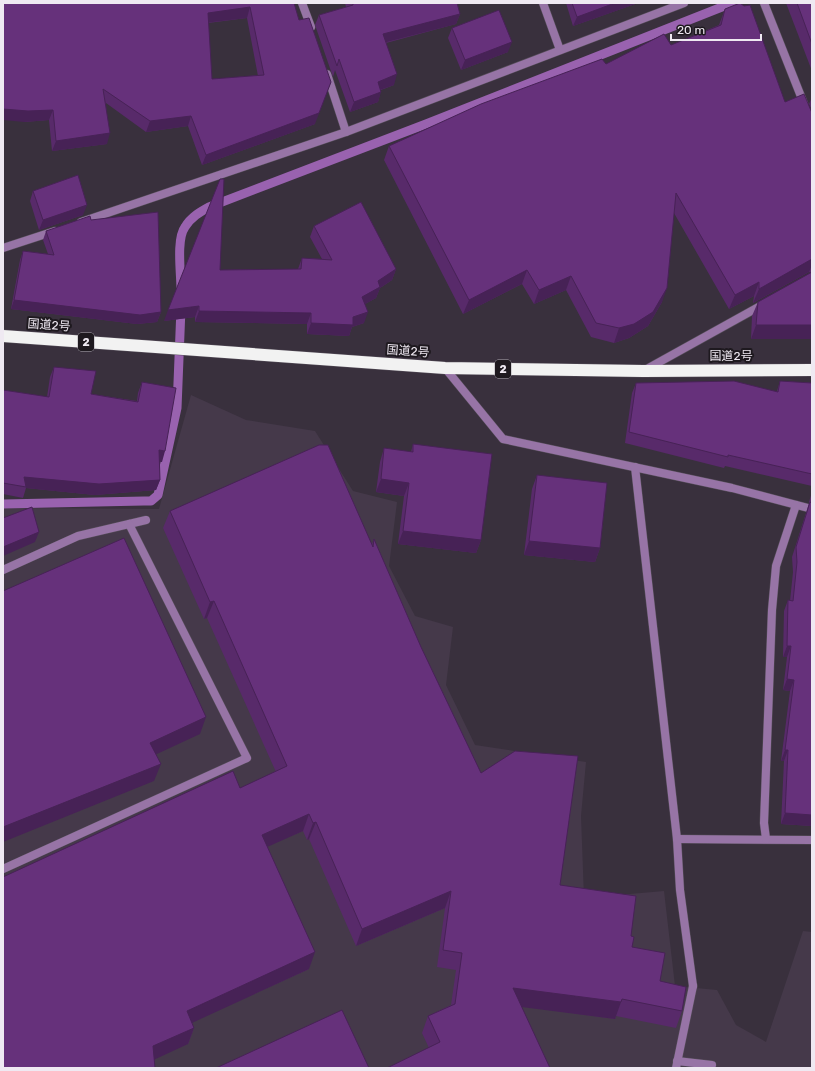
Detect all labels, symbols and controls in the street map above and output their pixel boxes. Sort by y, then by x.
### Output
scale bar [671,16,761,42]
text: 20 m [677,23,705,37]
street label: 国道2号 [27,317,71,333]
road number: 2 [78,333,94,351]
street label: 国道2号 [386,343,430,359]
street label: 国道2号 [709,349,753,363]
road number: 2 [495,360,511,378]

